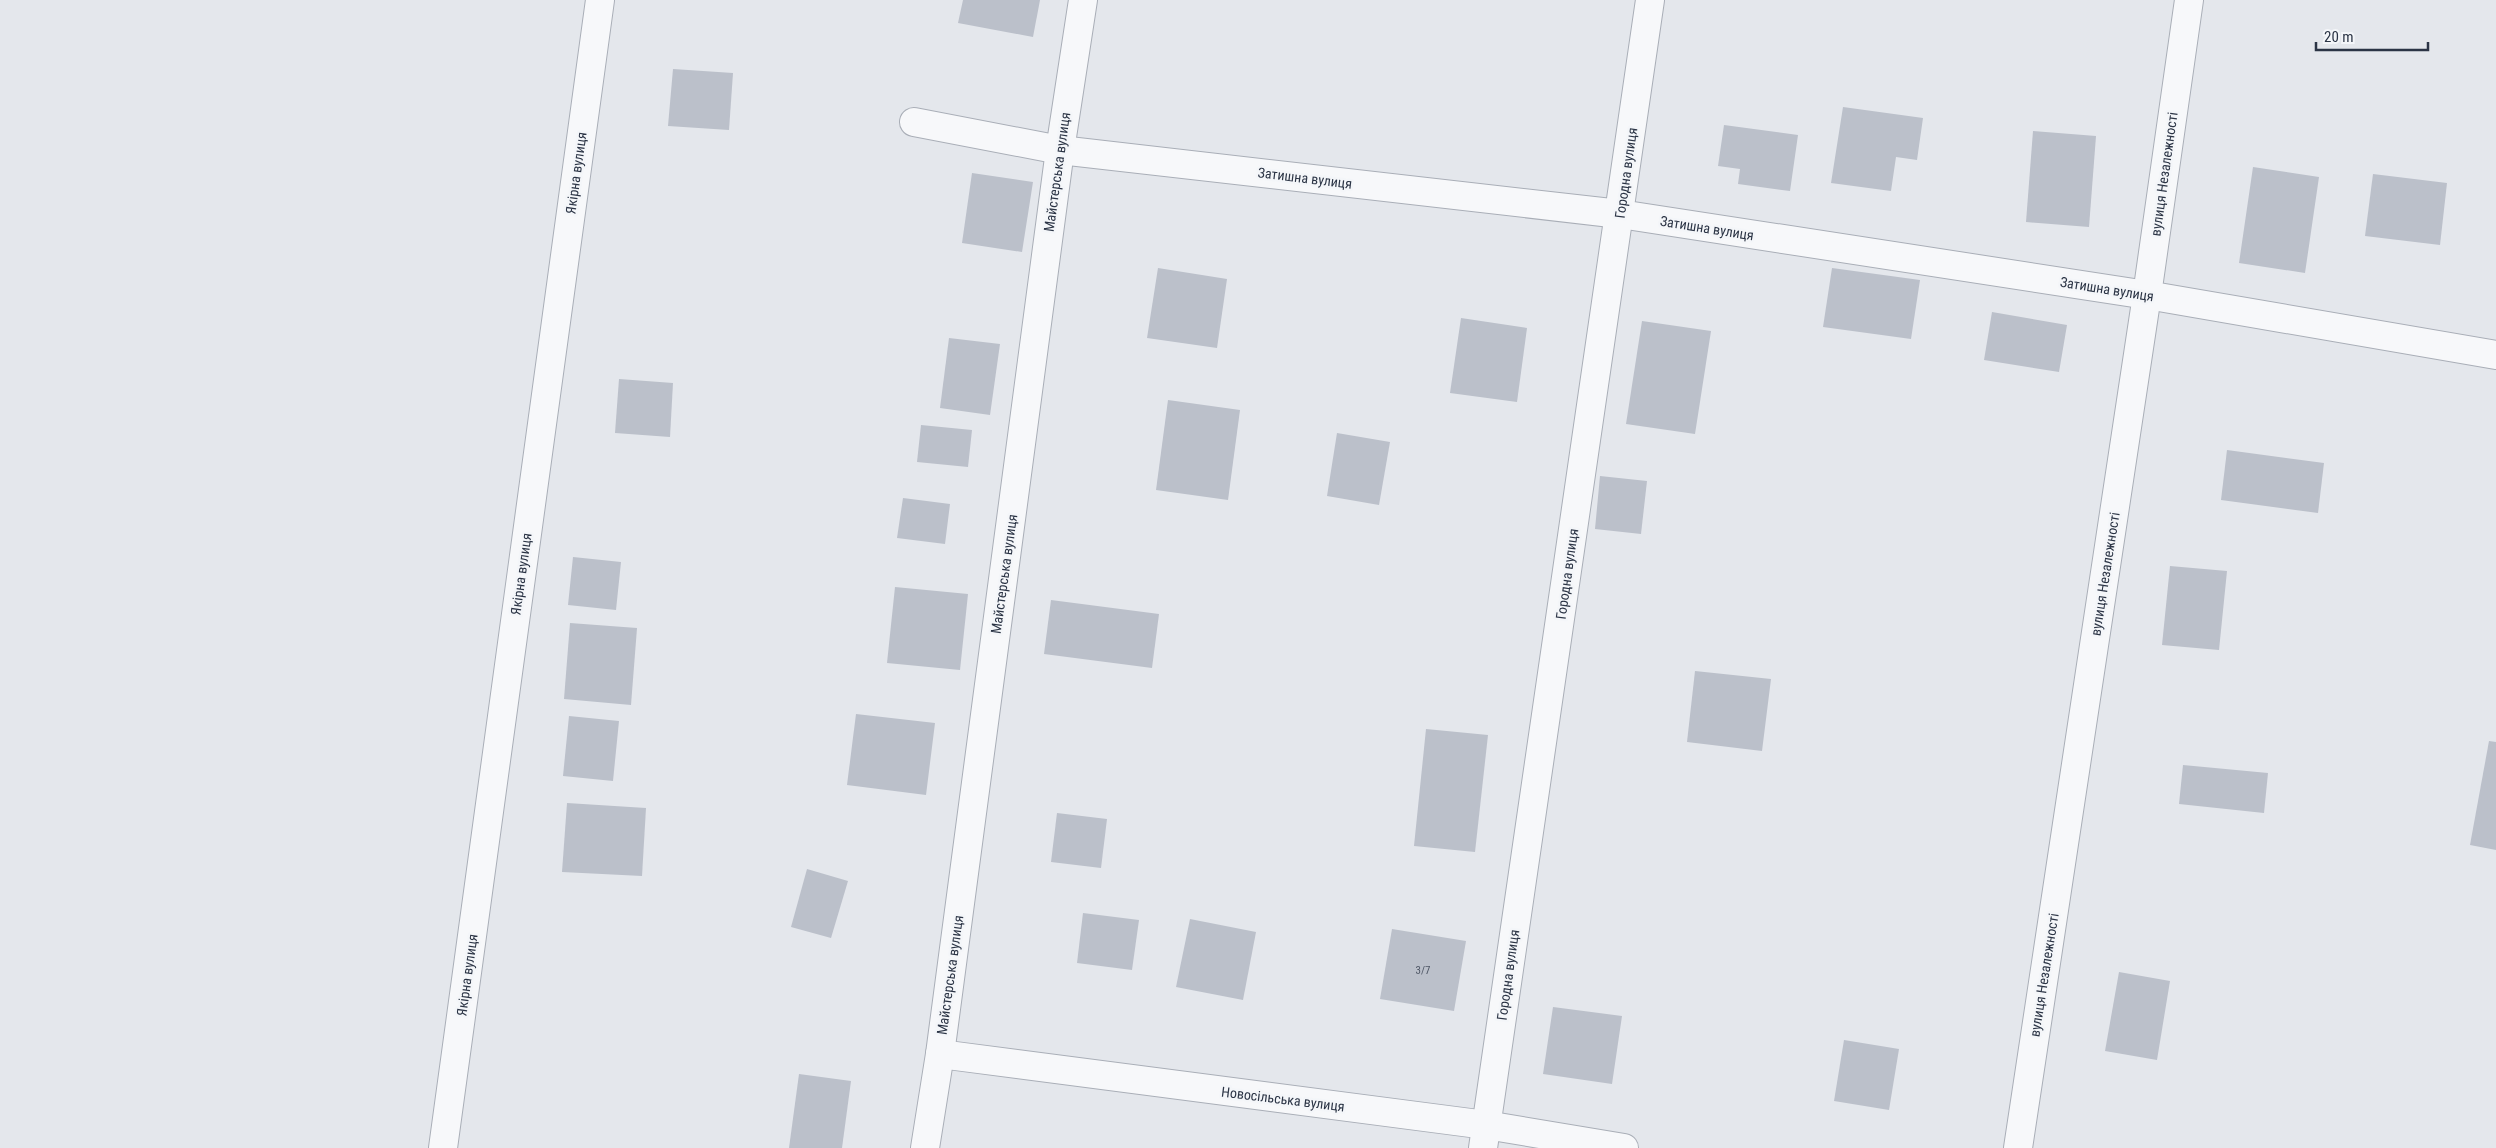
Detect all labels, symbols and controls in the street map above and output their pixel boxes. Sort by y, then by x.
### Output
scale bar [2316,20,2428,52]
text: 20 m [2324,28,2354,46]
street label: Майстерська вулиця [1041,111,1073,233]
street label: вулиця Незалежності [2147,111,2181,237]
street label: Городна вулиця [1612,127,1640,219]
street label: Якірна вулиця [562,131,590,215]
street label: Затишна вулиця [1257,164,1353,192]
street label: Затишна вулиця [1659,213,1755,243]
street label: Затишна вулиця [2059,274,2155,304]
street label: вулиця Незалежності [2087,511,2123,637]
street label: Майстерська вулиця [988,513,1020,635]
street label: Городна вулиця [1553,528,1581,620]
street label: Якірна вулиця [507,532,535,616]
street label: вулиця Незалежності [2026,912,2062,1038]
street label: Майстерська вулиця [934,914,966,1036]
street label: Городна вулиця [1494,929,1522,1021]
street label: Якірна вулиця [453,933,481,1017]
house number: 3/7 [1416,964,1430,977]
street label: Новосільська вулиця [1220,1083,1346,1115]

